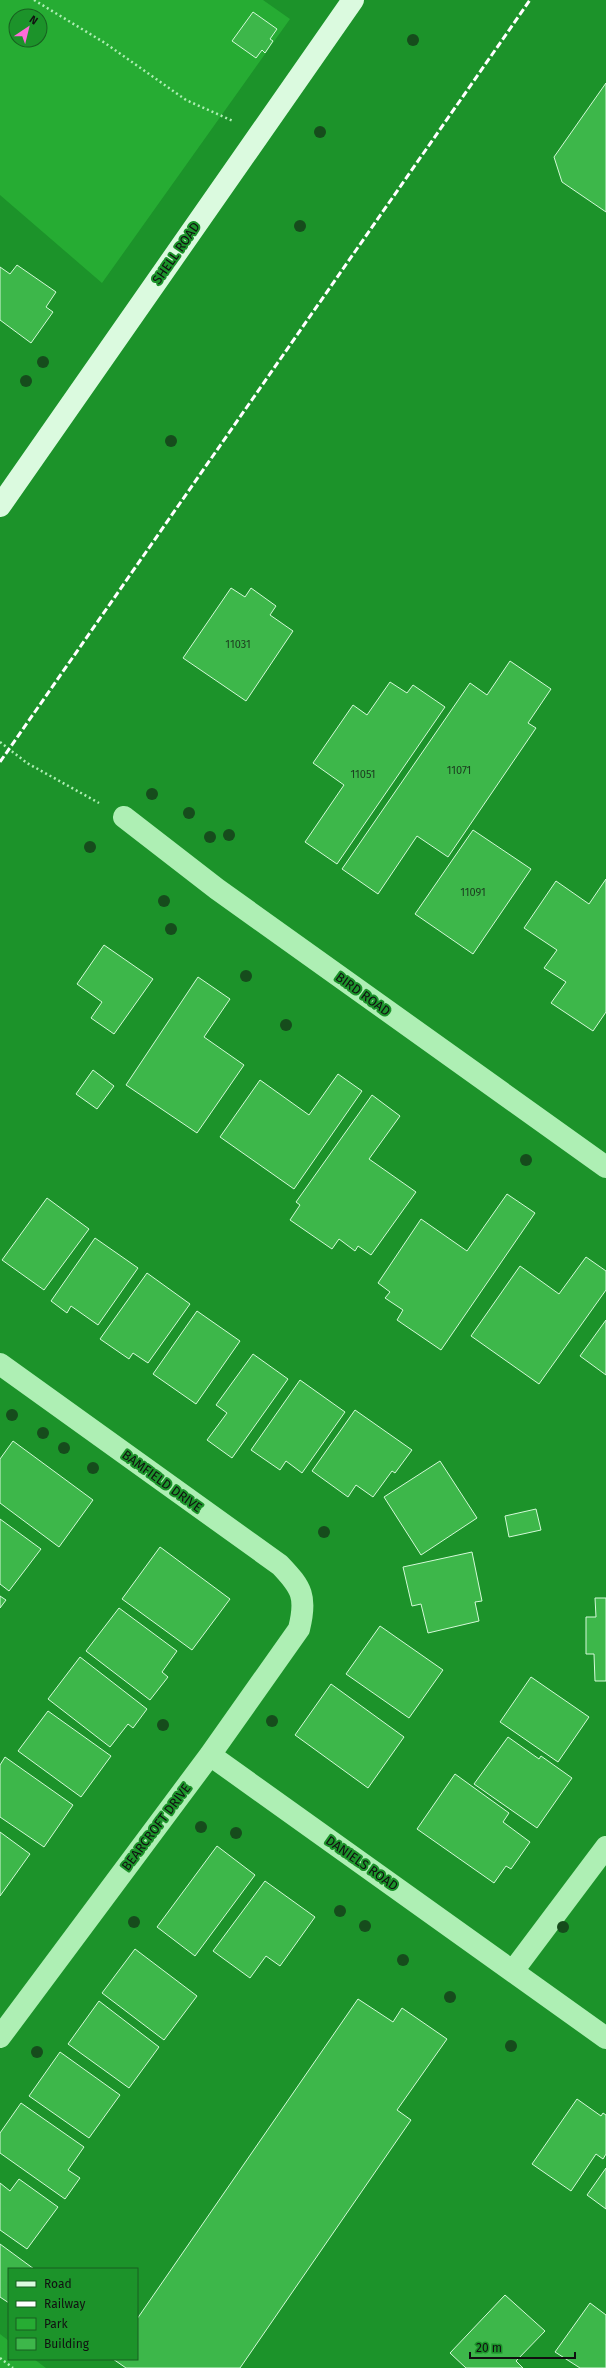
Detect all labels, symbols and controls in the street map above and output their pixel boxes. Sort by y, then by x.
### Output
north arrow [8,8,48,48]
text: N [27,13,40,28]
street label: SHELL ROAD [149,219,203,287]
house number: 11031 [225,638,251,651]
house number: 11071 [447,764,471,777]
house number: 11051 [350,768,376,781]
house number: 11091 [460,886,486,899]
street label: BIRD ROAD [333,969,393,1019]
street label: BAMFIELD DRIVE [119,1447,205,1515]
street label: BEARCROFT DRIVE [118,1781,194,1873]
street label: DANIELS ROAD [323,1833,401,1893]
legend [8,2268,138,2360]
text: Road [44,2277,72,2291]
text: Railway [44,2297,85,2311]
text: Park [44,2317,68,2331]
scale bar [470,2334,575,2360]
text: Building [44,2337,90,2351]
text: 20 m [476,2341,502,2355]

